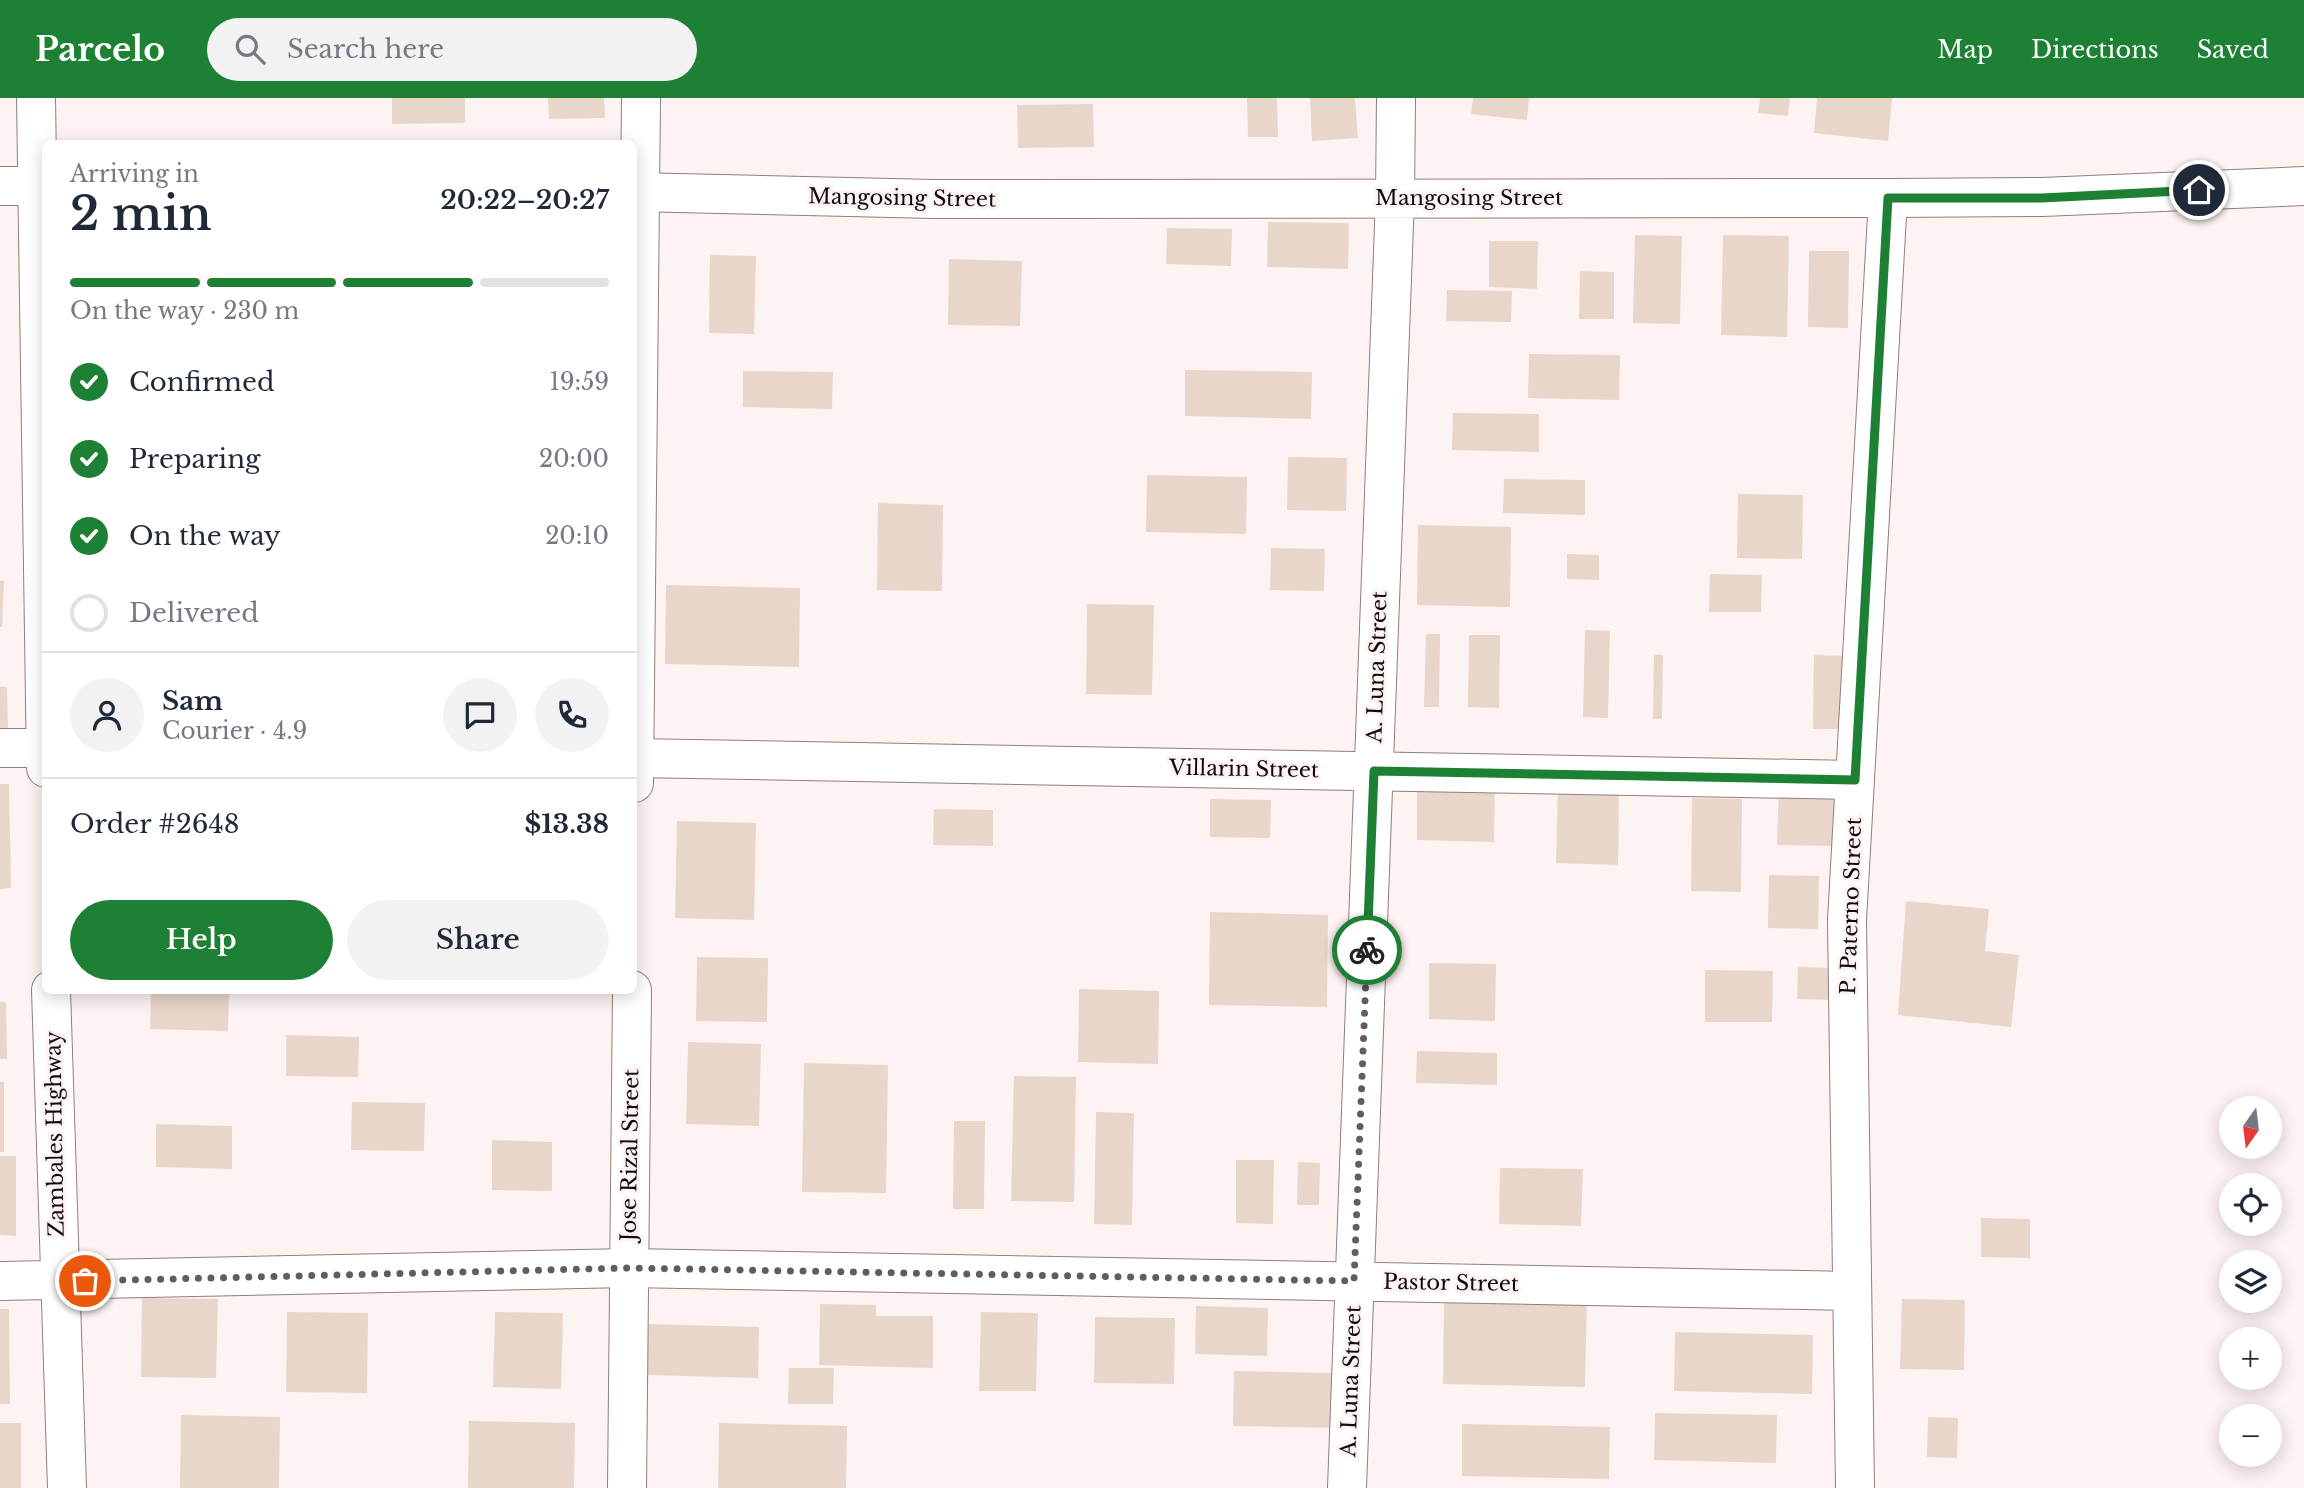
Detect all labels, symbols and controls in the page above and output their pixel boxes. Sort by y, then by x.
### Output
search box [207,18,697,81]
text: Parcelo [35,29,165,70]
icon: search [231,30,269,68]
text: Search here [287,33,444,65]
text: Map [1937,35,1993,64]
text: Directions [2031,35,2159,64]
text: Saved [2197,35,2269,64]
text: Arriving in [70,160,199,188]
pin [2169,160,2229,220]
icon: home [2180,171,2218,209]
street label: Mangosing Street [808,183,996,213]
text: 20:22–20:27 [440,184,609,216]
text: 2 min [70,185,212,242]
street label: Mangosing Street [1375,185,1563,211]
text: On the way · 230 m [70,297,299,325]
icon: check [70,363,108,401]
text: Confirmed [129,366,274,398]
text: 19:59 [550,368,609,396]
icon: check [70,440,108,478]
text: Preparing [129,443,261,475]
text: 20:00 [539,445,609,473]
icon: check [70,517,108,555]
text: On the way [129,520,281,552]
text: 20:10 [545,522,609,550]
street label: A. Luna Street [1361,590,1393,745]
text: Delivered [129,597,259,629]
button: person [70,678,144,752]
button: chat [443,678,517,752]
button: phone [535,678,609,752]
text: Sam [162,685,223,717]
text: Courier · 4.9 [162,717,307,745]
street label: Villarin Street [1168,755,1319,783]
text: Order #2648 [70,808,239,840]
text: $13.38 [525,808,609,840]
street label: P. Paterno Street [1835,817,1867,995]
button: Help [70,900,333,980]
button: Share [347,900,609,980]
courier [1332,915,1402,985]
icon: bike [1348,931,1386,969]
street label: Zambales Highway [40,1030,70,1237]
street label: Jose Rizal Street [615,1069,645,1244]
north arrow [2219,1096,2282,1158]
map controls [2219,1096,2282,1467]
button: locate [2219,1173,2282,1236]
button: layers [2219,1250,2282,1313]
pin [55,1251,115,1311]
icon: bag [66,1262,104,1300]
street label: Pastor Street [1383,1269,1519,1297]
street label: A. Luna Street [1335,1304,1367,1459]
button: + [2219,1327,2282,1390]
button: − [2219,1404,2282,1467]

